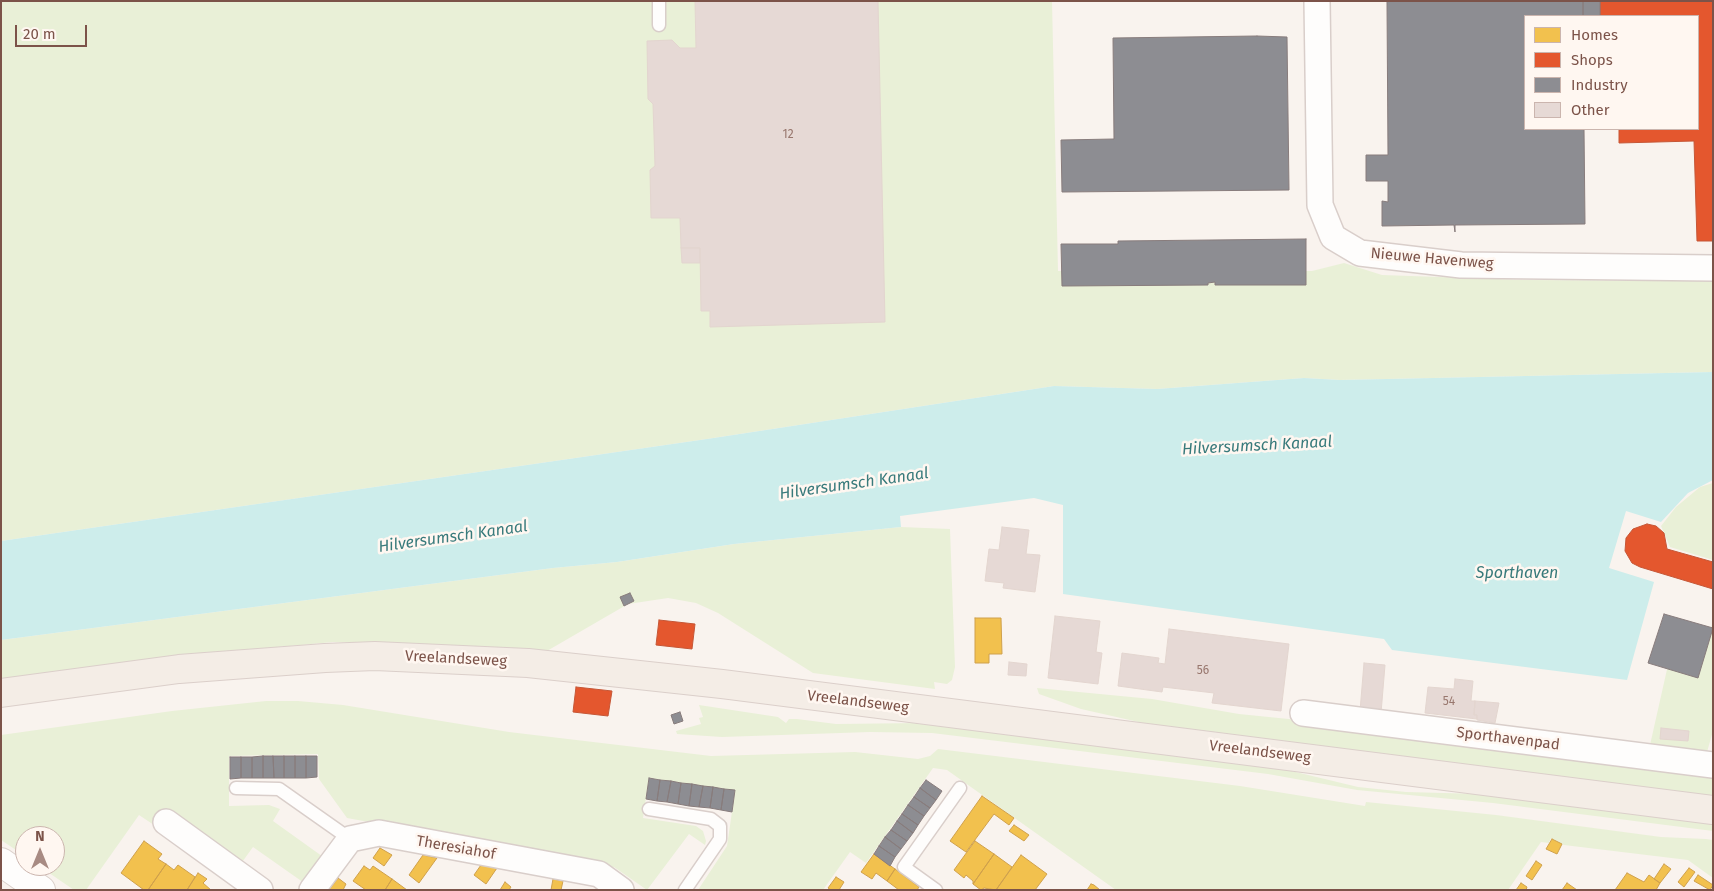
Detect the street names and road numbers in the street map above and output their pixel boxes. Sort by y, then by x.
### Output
street label: Nieuwe Havenweg [1370,245,1494,273]
street label: Vreelandseweg [405,647,507,671]
street label: Vreelandseweg [806,687,910,717]
street label: Sporthavenpad [1455,724,1561,754]
street label: Vreelandseweg [1208,737,1312,767]
street label: Theresiahof [415,832,497,864]

